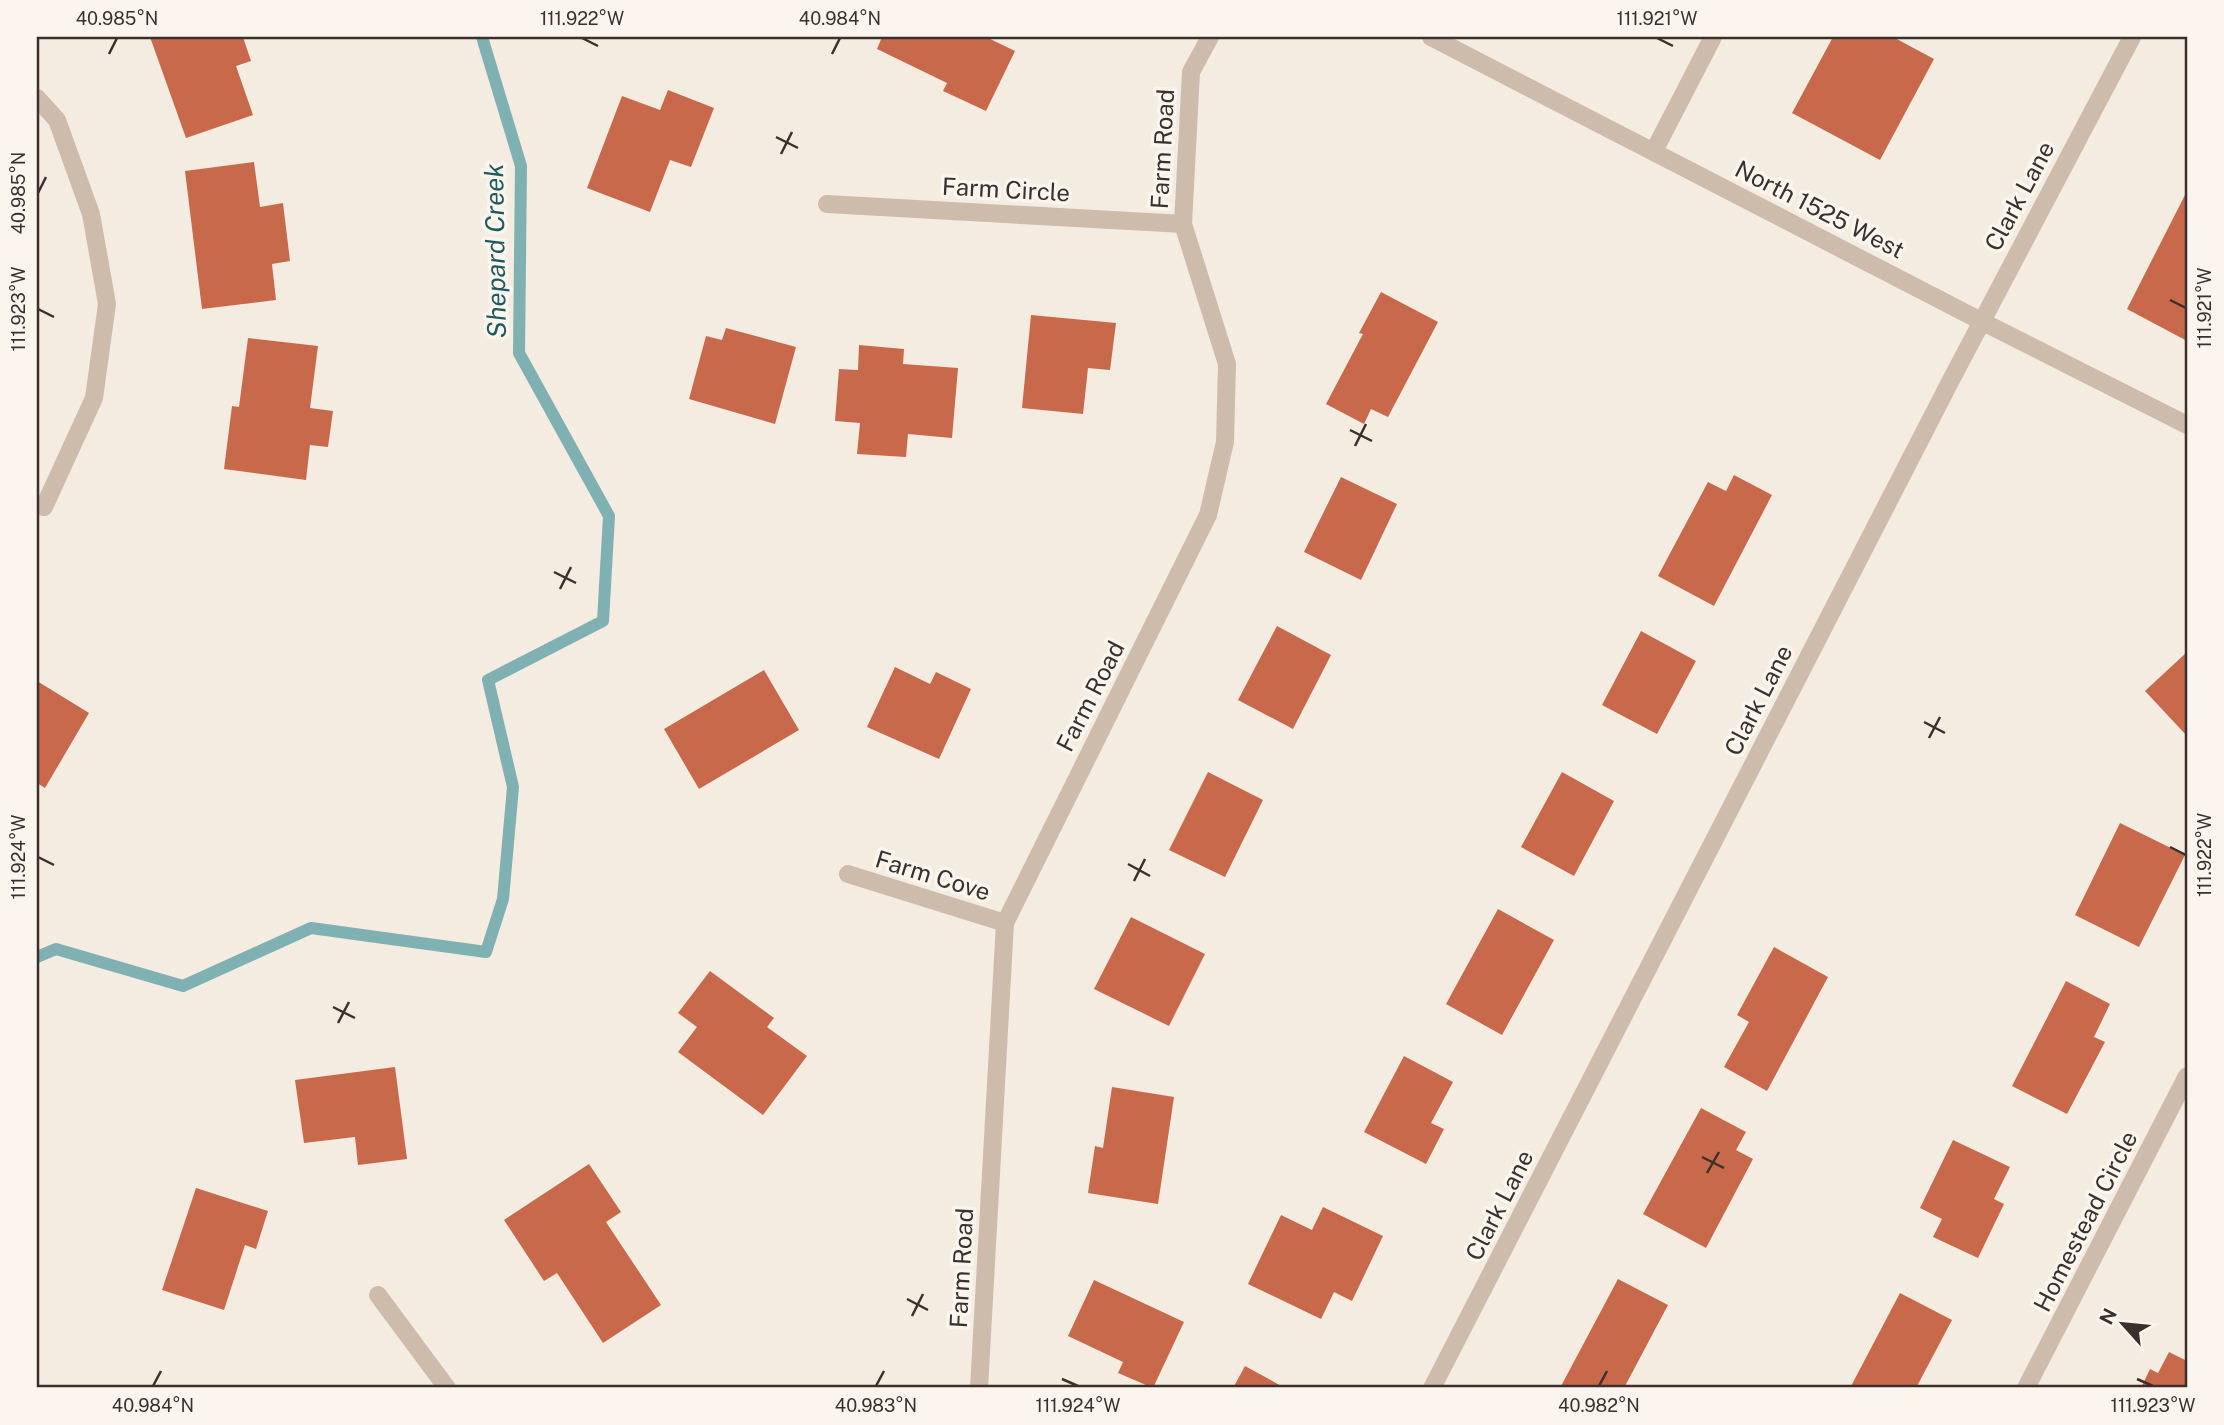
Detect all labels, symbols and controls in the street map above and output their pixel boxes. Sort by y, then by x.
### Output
text: 40.985°N [76,8,158,29]
text: 111.922°W [540,8,624,29]
text: 40.984°N [799,8,881,29]
text: 111.921°W [1617,8,1697,29]
street label: Farm Road [1145,88,1179,210]
street label: Clark Lane [1979,137,2059,255]
text: 40.985°N [8,152,29,234]
street label: North 1525 West [1731,154,1909,264]
water label: Shepard Creek [478,163,512,339]
street label: Farm Circle [941,172,1071,206]
text: 111.923°W [8,267,29,351]
text: 111.921°W [2194,268,2215,348]
street label: Farm Road [1050,636,1130,756]
street label: Clark Lane [1718,640,1798,760]
text: 111.922°W [2194,813,2215,897]
text: 111.924°W [8,815,29,899]
street label: Farm Cove [872,844,994,906]
street label: Homestead Circle [2027,1126,2143,1316]
street label: Clark Lane [1459,1145,1539,1265]
street label: Farm Road [944,1207,978,1329]
north arrow [2088,1288,2158,1358]
text: N [2095,1305,2121,1328]
text: 40.984°N [112,1395,194,1416]
text: 40.983°N [835,1395,917,1416]
text: 111.924°W [1036,1395,1120,1416]
text: 40.982°N [1558,1395,1640,1416]
text: 111.923°W [2111,1395,2195,1416]

